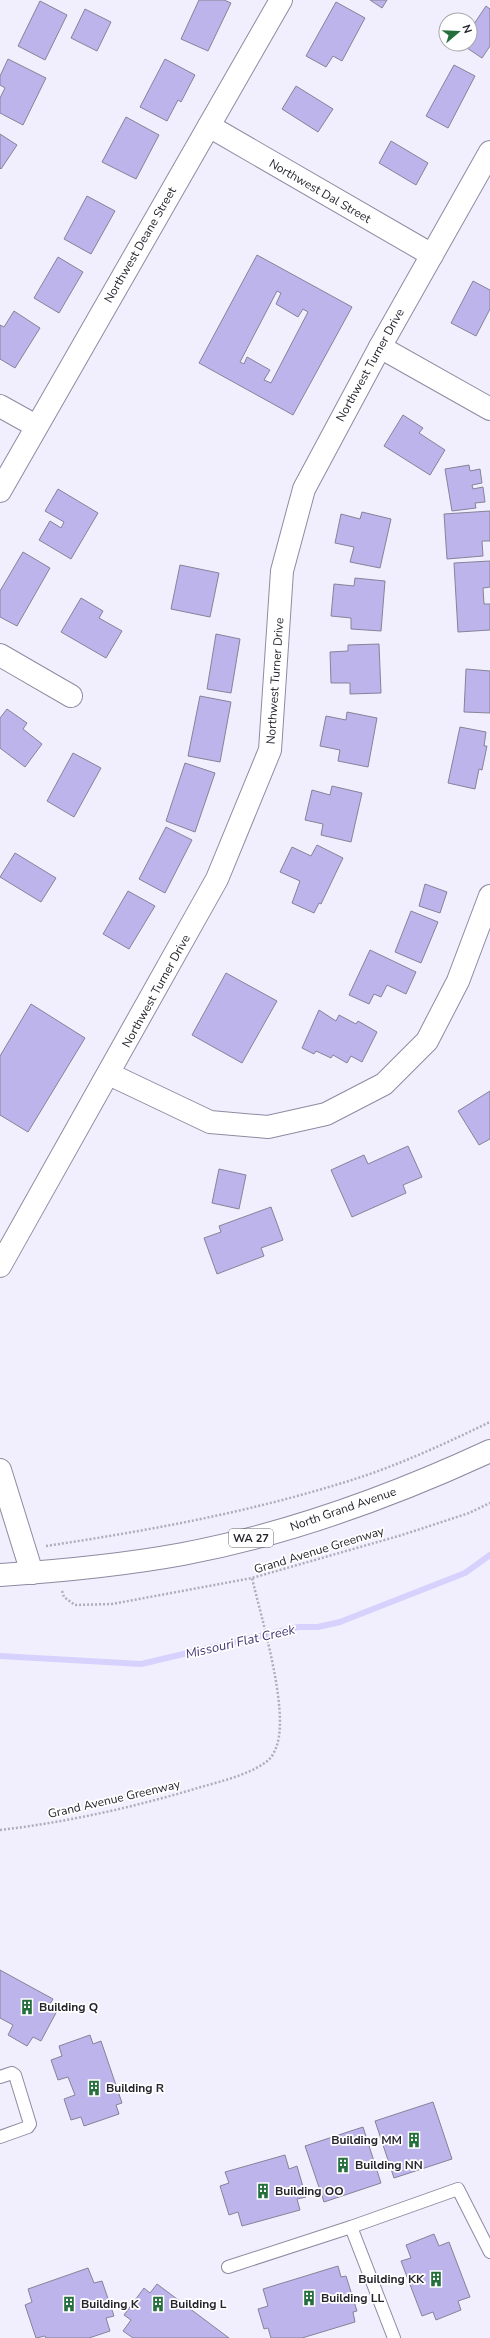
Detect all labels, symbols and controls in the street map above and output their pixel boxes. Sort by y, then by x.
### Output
north arrow [438,12,478,52]
text: N [459,23,475,35]
street label: Northwest Dal Street [266,155,375,227]
street label: Northwest Deane Street [100,184,180,306]
street label: Northwest Turner Drive [332,306,408,424]
street label: Northwest Turner Drive [263,617,287,745]
street label: Northwest Turner Drive [118,932,194,1050]
street label: North Grand Avenue [288,1483,398,1535]
street label: Grand Avenue Greenway [252,1522,387,1577]
road number: WA 27 [229,1529,273,1547]
water label: Missouri Flat Creek [184,1621,297,1663]
street label: Grand Avenue Greenway [46,1776,182,1822]
building icon: Building Q [18,1998,36,2016]
place label: Building Q [39,1999,98,2015]
building icon: Building R [85,2079,103,2097]
place label: Building R [106,2080,165,2096]
building icon: Building MM [405,2131,423,2149]
place label: Building MM [331,2132,402,2148]
building icon: Building NN [334,2156,352,2174]
place label: Building NN [355,2157,423,2173]
building icon: Building OO [254,2182,272,2200]
place label: Building OO [275,2183,344,2199]
building icon: Building KK [427,2270,445,2288]
place label: Building KK [358,2271,425,2287]
building icon: Building LL [300,2289,318,2307]
place label: Building LL [321,2290,385,2306]
building icon: Building K [60,2295,78,2313]
building icon: Building L [149,2295,167,2313]
place label: Building K [81,2296,140,2312]
place label: Building L [170,2296,227,2312]

